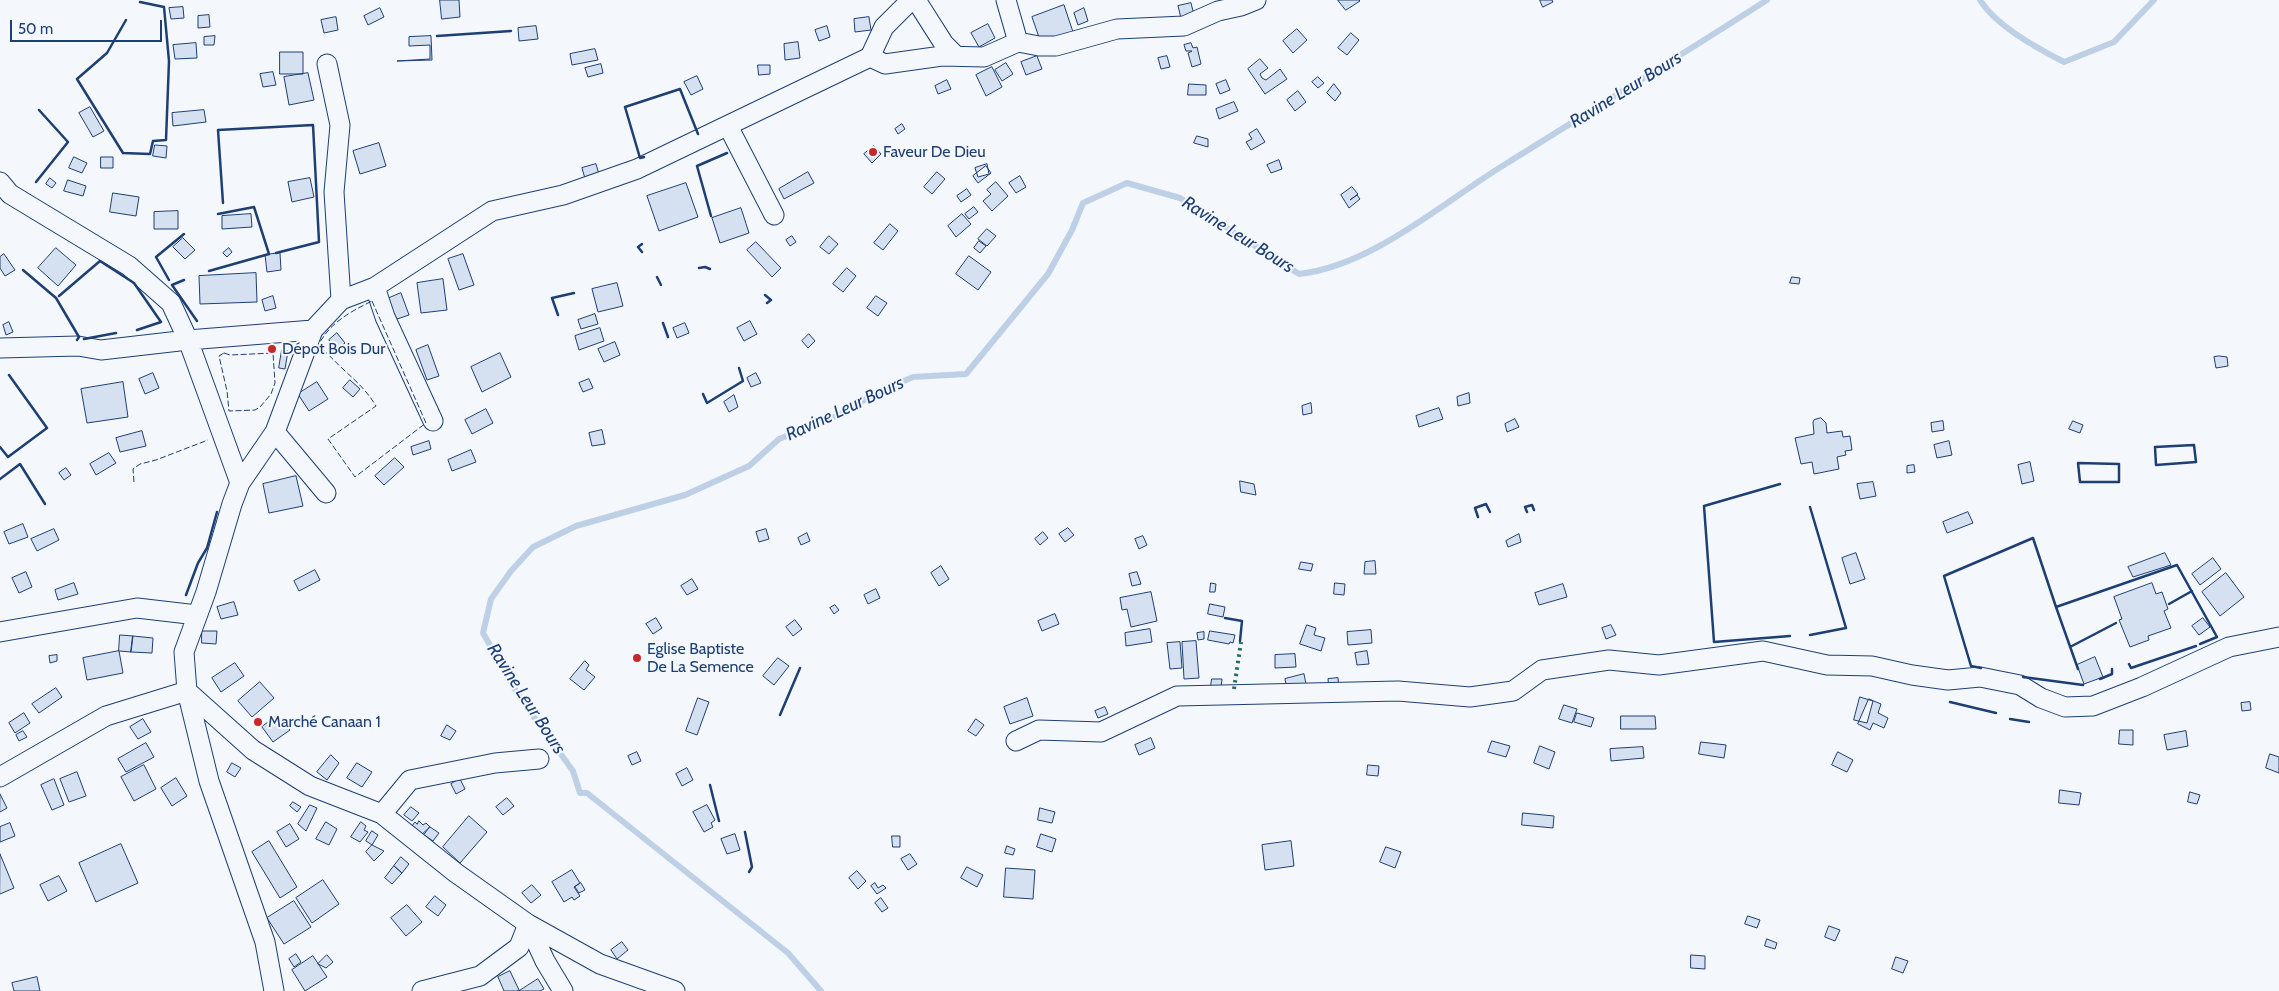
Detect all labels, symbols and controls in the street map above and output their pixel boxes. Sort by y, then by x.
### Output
scale bar [12,10,165,42]
text: 50 m [18,20,53,38]
water label: Ravine Leur Bours [1566,47,1686,133]
place label: Faveur De Dieu [883,142,986,162]
marker: Faveur De Dieu [867,146,879,158]
water label: Ravine Leur Bours [1178,192,1298,278]
place label: Dépot Bois Dur [282,339,385,359]
marker: Dépot Bois Dur [266,343,278,355]
water label: Ravine Leur Bours [783,372,907,446]
place label: Eglise Baptiste De La Semence [647,639,754,677]
water label: Ravine Leur Bours [482,640,570,758]
marker: Eglise Baptiste De La Semence [631,652,643,664]
place label: Marché Canaan 1 [268,712,381,732]
marker: Marché Canaan 1 [252,716,264,728]

